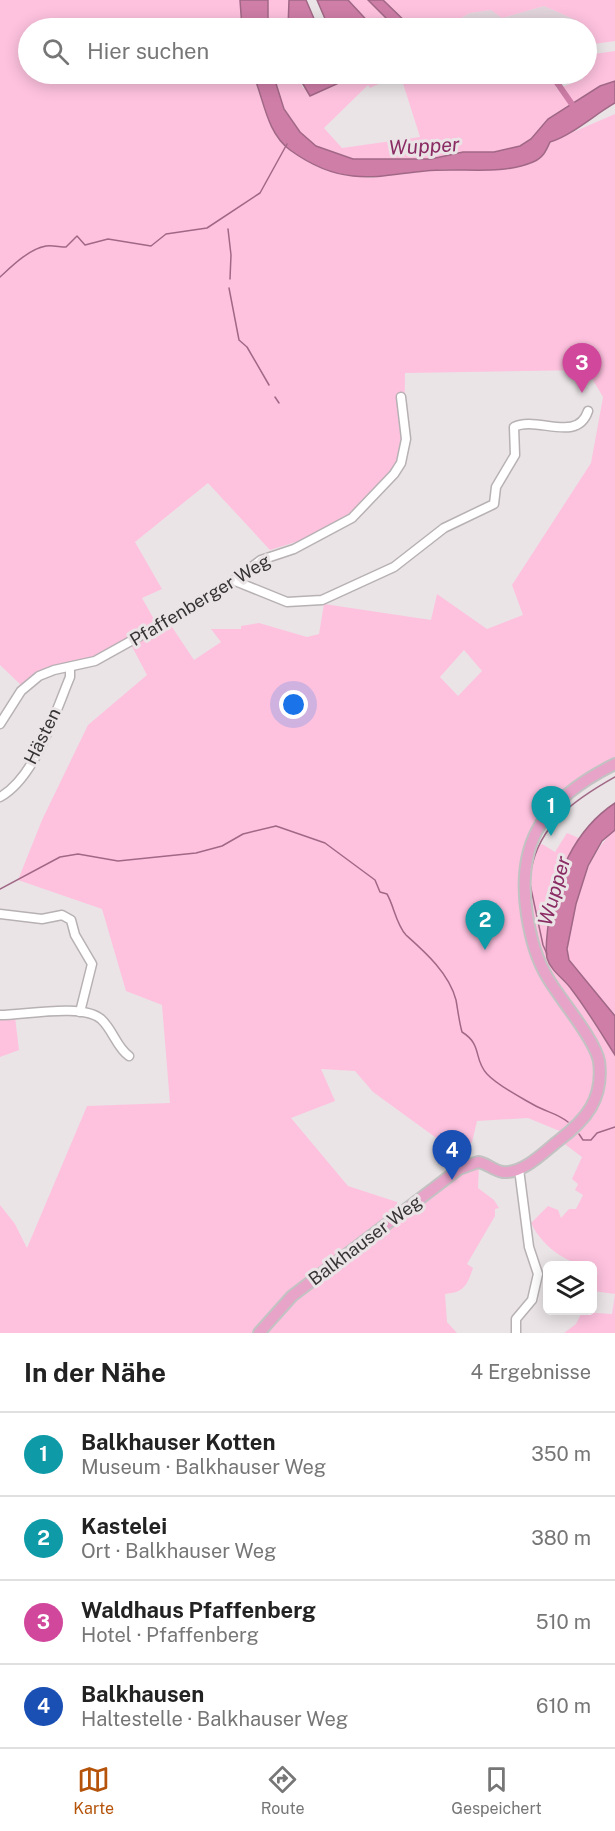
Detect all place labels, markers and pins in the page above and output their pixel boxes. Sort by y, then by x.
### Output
pin: 3 [562,344,602,393]
pin: 1 [532,786,570,836]
pin: 2 [466,900,504,950]
pin: 4 [432,1130,472,1180]

